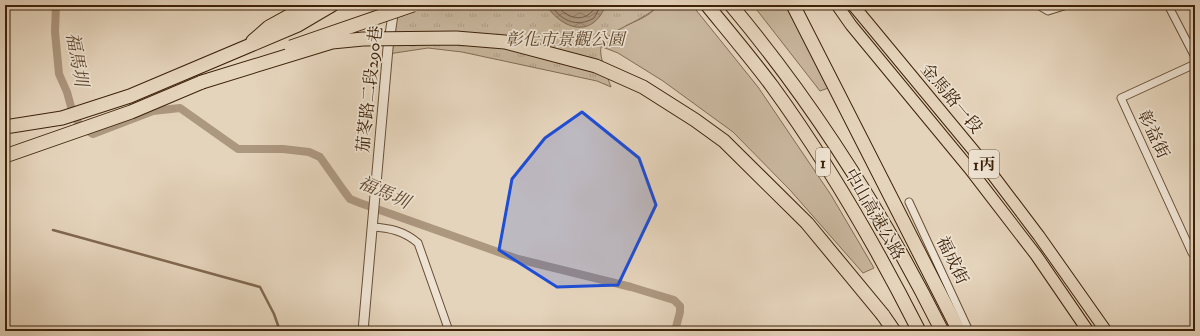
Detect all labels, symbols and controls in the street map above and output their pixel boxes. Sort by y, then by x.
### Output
street label: 茄苳路二段290巷 [352,24,388,154]
park label: 彰化市景觀公園 [506,29,627,51]
water label: 福馬圳 [60,31,92,91]
street label: 金馬路一段 [915,59,987,138]
street label: 彰益街 [1132,107,1174,162]
road number: 1 [816,148,830,176]
road number: 1丙 [969,150,999,178]
street label: 中山高速公路 [839,165,909,264]
water label: 福馬圳 [354,172,415,215]
street label: 福成街 [931,233,973,288]

